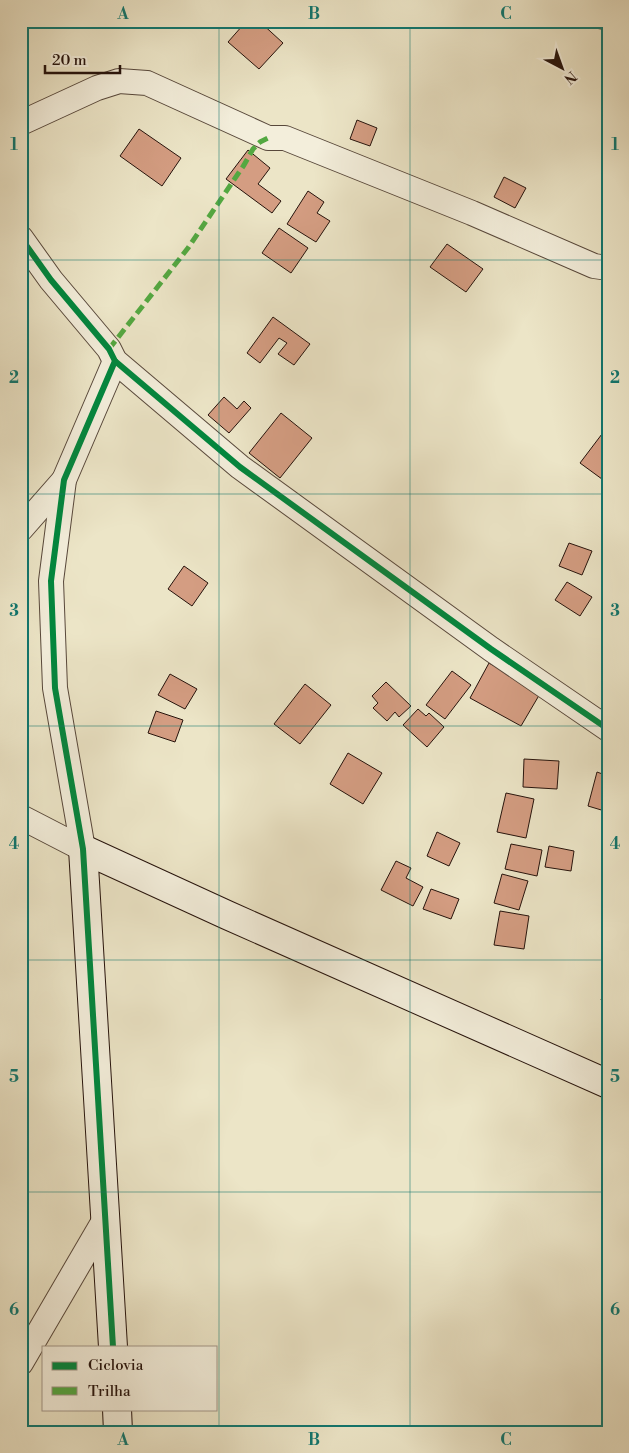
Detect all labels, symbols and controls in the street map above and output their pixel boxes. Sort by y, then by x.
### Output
text: A [116,4,129,24]
text: B [308,4,320,24]
text: C [500,4,512,24]
scale bar [45,42,120,74]
north arrow [536,42,586,92]
text: 20 m [52,51,87,70]
text: N [560,67,580,87]
text: 1 [10,135,18,155]
text: 1 [611,135,619,155]
text: 2 [9,368,19,388]
text: 2 [610,368,620,388]
text: 3 [9,601,19,621]
text: 3 [610,601,620,621]
text: 4 [9,834,20,854]
text: 4 [610,834,621,854]
text: 5 [9,1067,19,1087]
text: 5 [610,1067,620,1087]
text: 6 [9,1300,19,1320]
text: 6 [610,1300,620,1320]
legend [42,1346,218,1410]
text: Ciclovia [88,1356,144,1375]
text: Trilha [88,1382,131,1401]
text: A [116,1430,129,1450]
text: B [308,1430,320,1450]
text: C [500,1430,512,1450]

